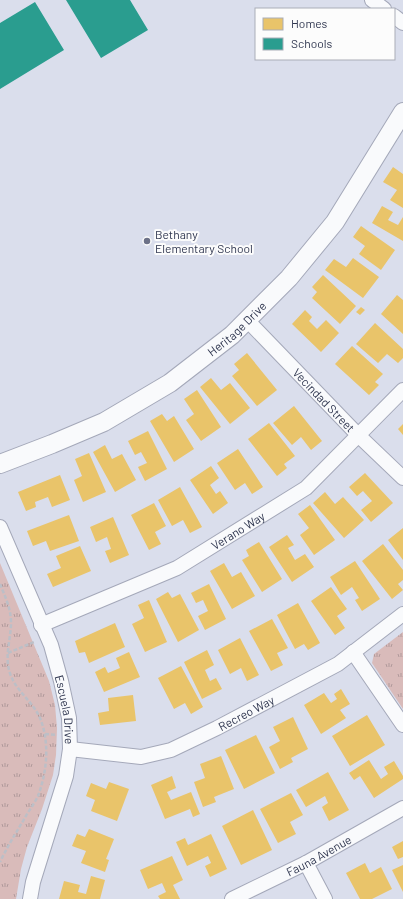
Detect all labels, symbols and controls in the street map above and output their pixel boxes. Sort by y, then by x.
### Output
legend [255,8,395,60]
text: Homes [291,16,328,30]
text: Schools [291,36,332,50]
place label: Bethany Elementary School [155,227,253,255]
marker: Bethany Elementary School [142,236,152,246]
street label: Heritage Drive [205,298,269,359]
street label: Vecindad Street [290,365,358,435]
street label: Verano Way [208,508,267,552]
street label: Escuela Drive [53,673,77,745]
street label: Recreo Way [216,692,277,733]
street label: Fauna Avenue [284,832,354,879]

